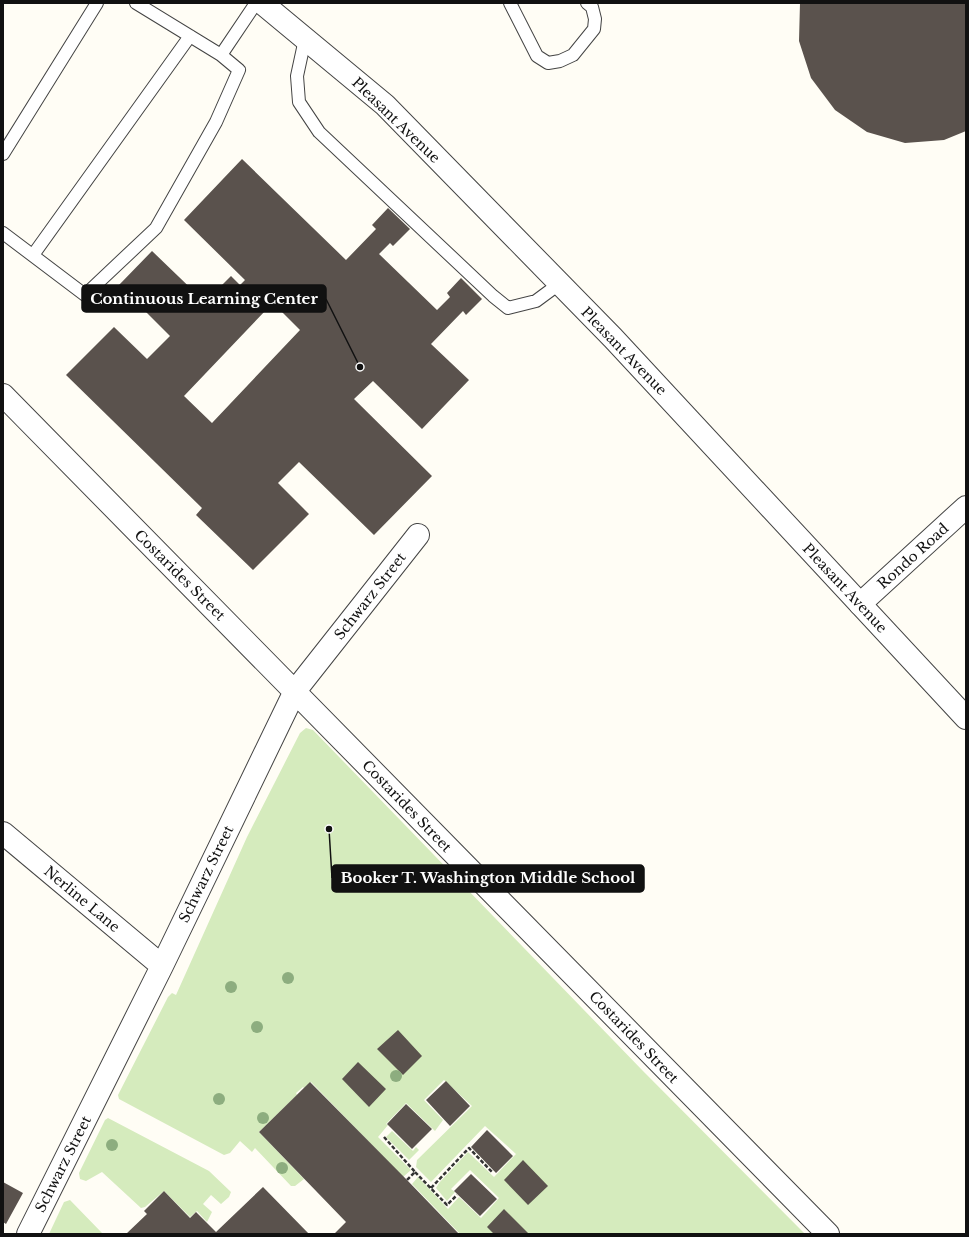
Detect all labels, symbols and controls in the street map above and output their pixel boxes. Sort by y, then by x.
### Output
street label: Pleasant Avenue [348,73,444,167]
callout: Continuous Learning Center [82,285,326,312]
text: Continuous Learning Center [90,289,318,308]
street label: Pleasant Avenue [577,303,671,399]
street label: Rondo Road [874,519,953,593]
street label: Costarides Street [131,526,230,625]
street label: Pleasant Avenue [799,540,891,636]
street label: Schwarz Street [330,548,410,643]
street label: Costarides Street [358,756,456,856]
street label: Schwarz Street [175,822,238,926]
street label: Nerline Lane [40,862,124,936]
callout: Booker T. Washington Middle School [332,865,644,892]
text: Booker T. Washington Middle School [341,868,636,887]
street label: Costarides Street [585,987,683,1087]
street label: Schwarz Street [31,1112,95,1215]

